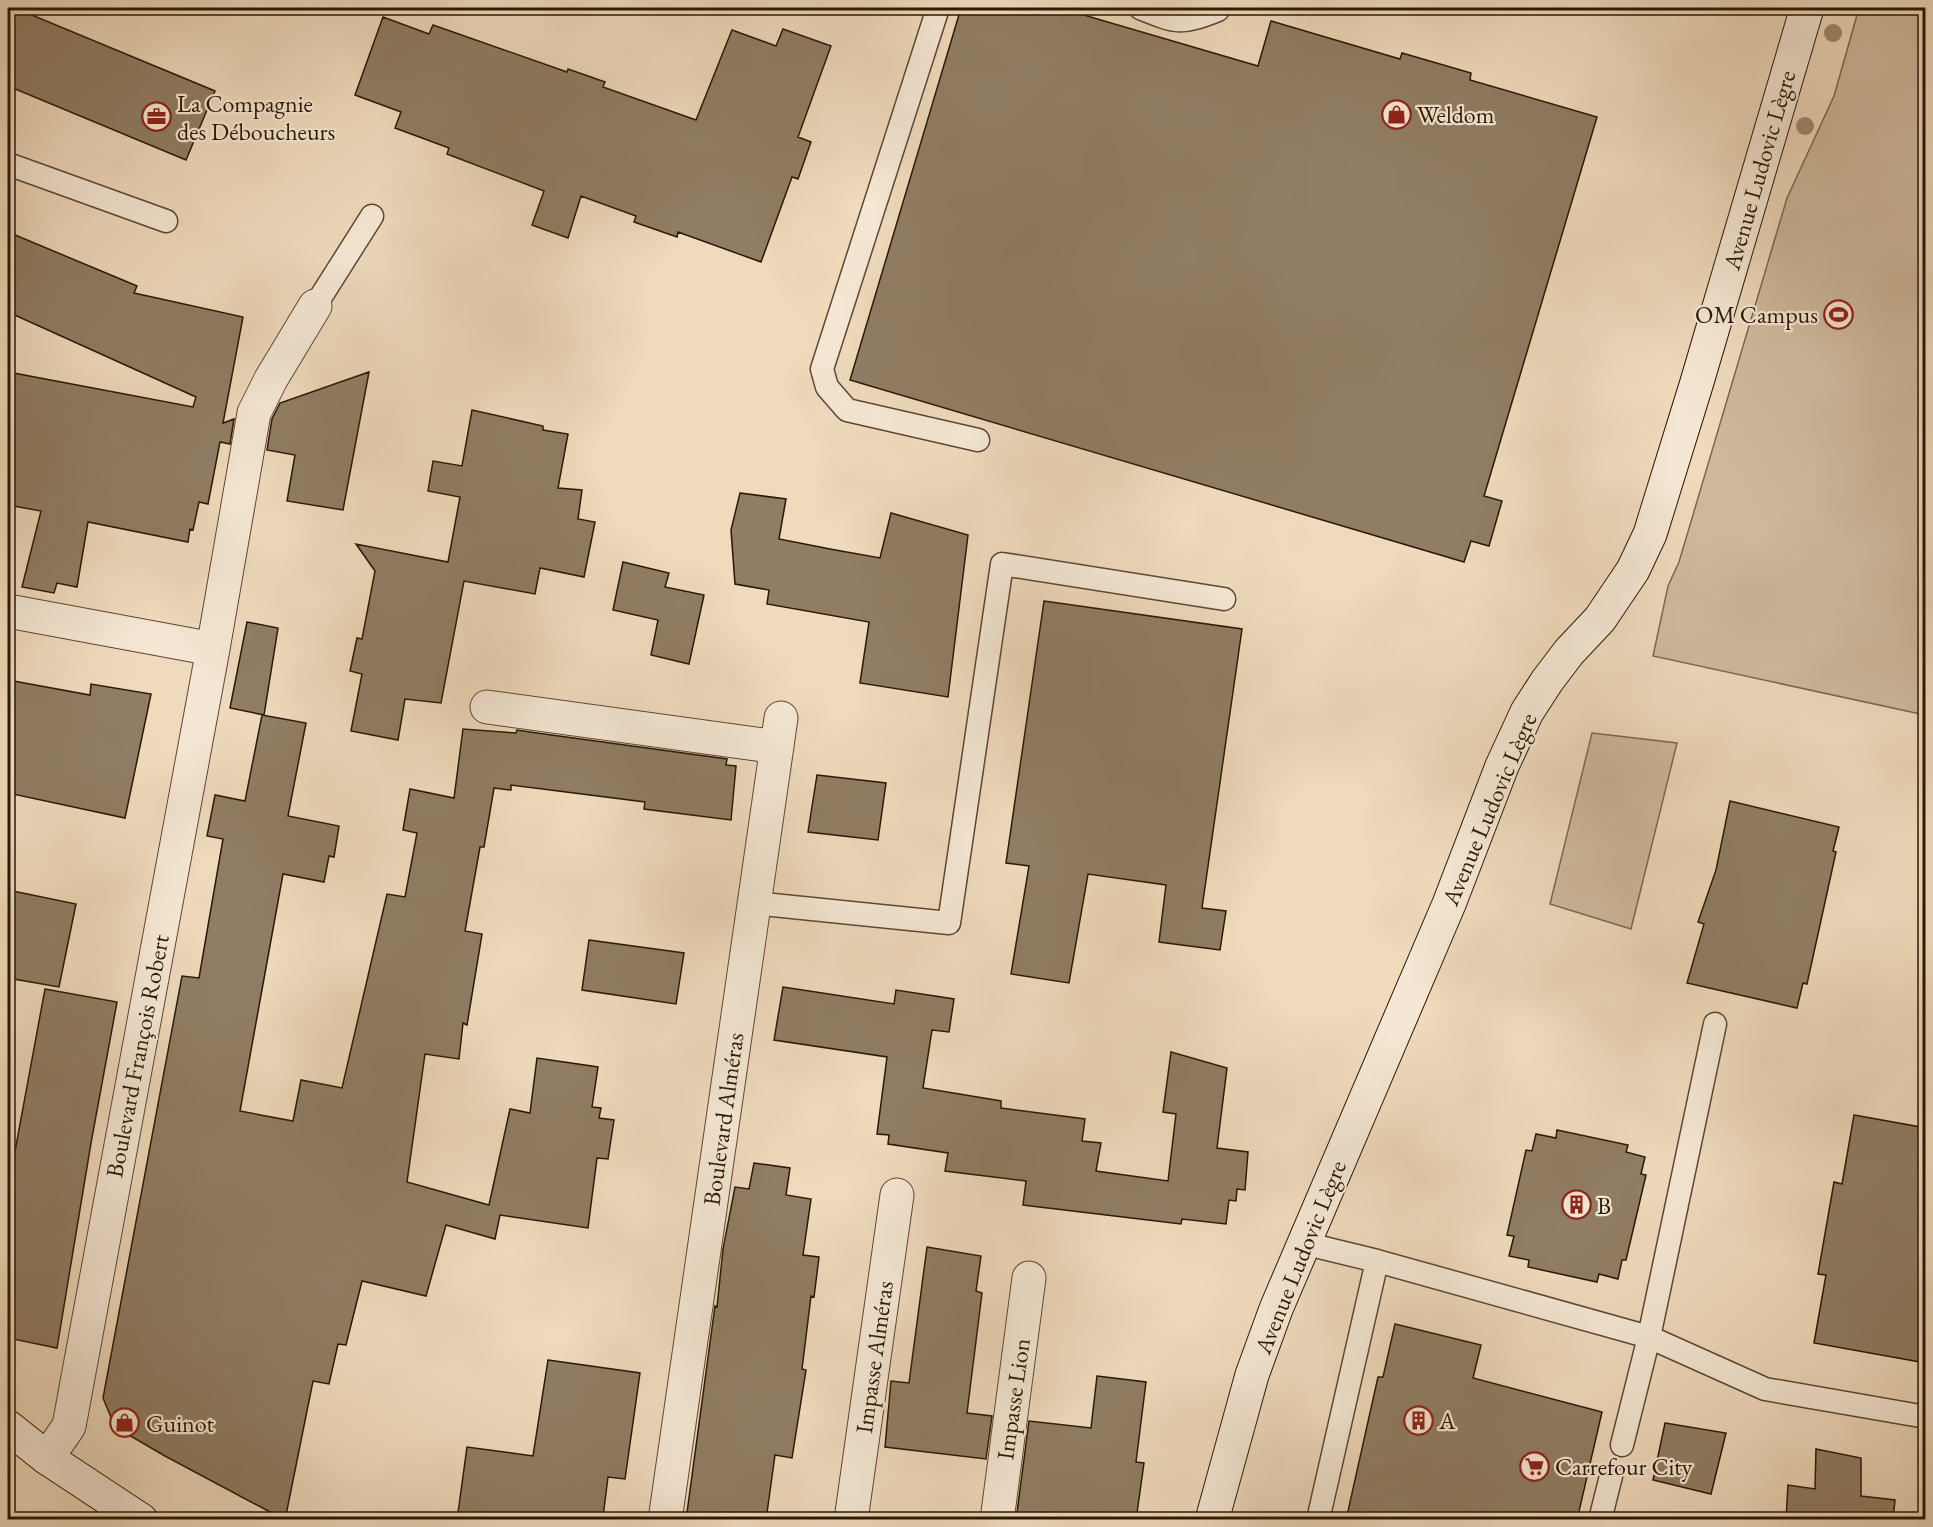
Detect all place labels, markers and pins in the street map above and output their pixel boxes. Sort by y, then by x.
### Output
place label: La Compagnie des Déboucheurs [177,88,335,147]
shop icon: Weldom [1380,98,1412,130]
place label: Weldom [1417,99,1495,130]
office icon: La Compagnie des Déboucheurs [140,101,172,133]
sports icon: OM Campus [1823,298,1855,330]
place label: OM Campus [1695,299,1818,330]
building icon: B [1560,1189,1592,1221]
place label: B [1597,1190,1611,1221]
building icon: A [1402,1404,1434,1436]
place label: A [1438,1405,1456,1436]
shop icon: Guinot [109,1407,141,1439]
place label: Guinot [146,1408,215,1439]
supermarket icon: Carrefour City [1518,1450,1550,1482]
place label: Carrefour City [1555,1451,1693,1482]

